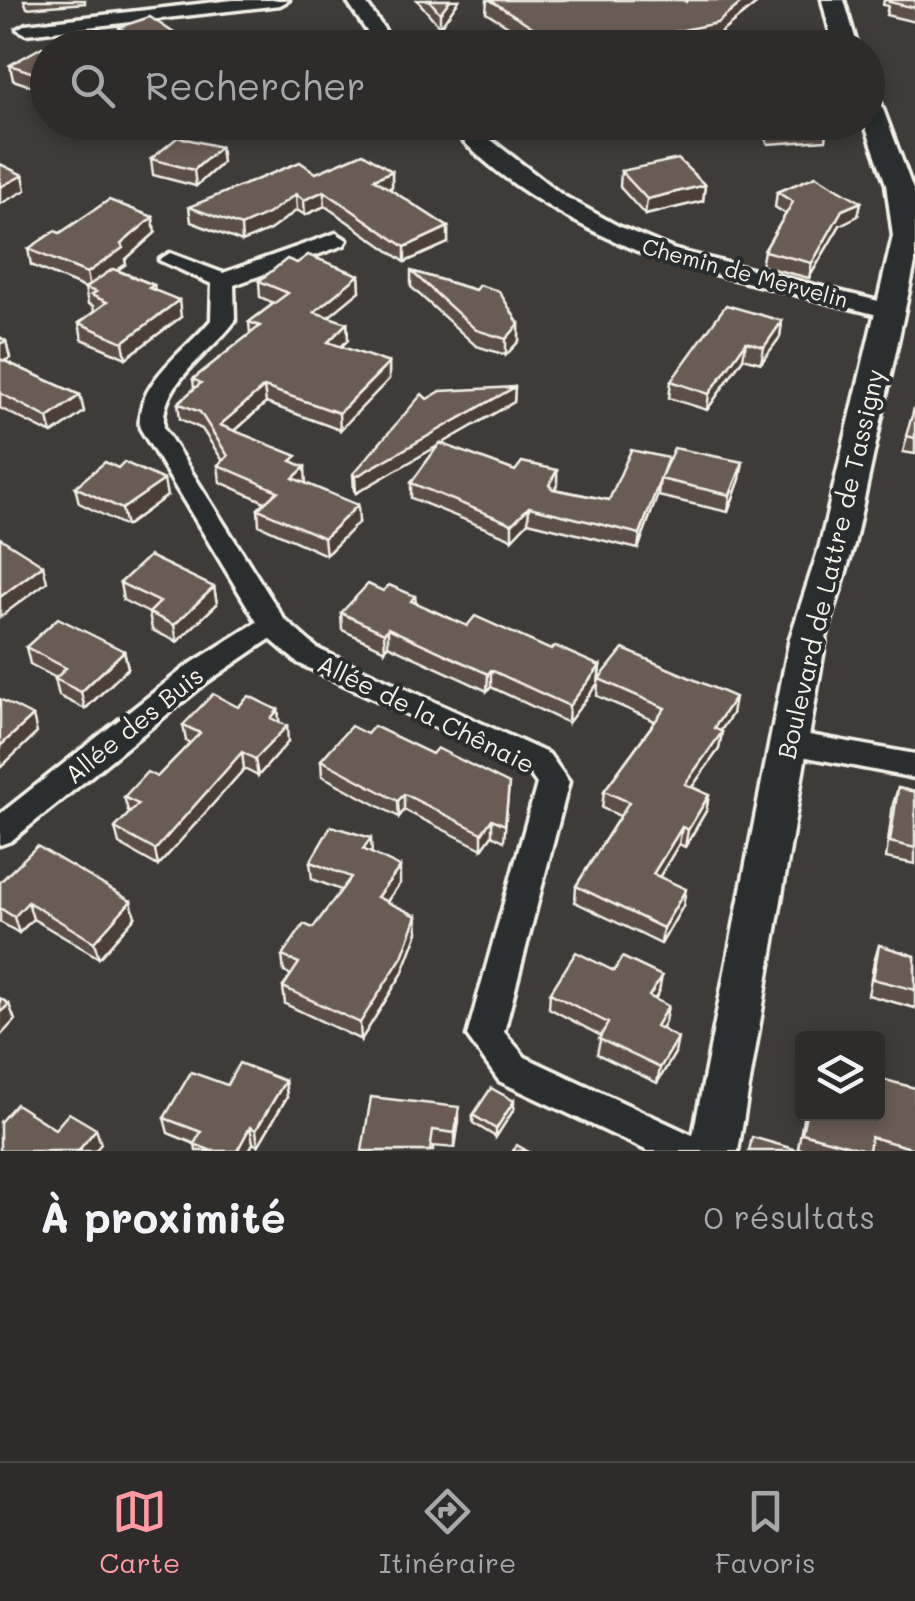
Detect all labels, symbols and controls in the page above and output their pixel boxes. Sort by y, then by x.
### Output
search box [30,30,885,140]
icon: search [65,58,120,113]
text: Rechercher [145,60,366,110]
street label: Chemin de Mervelin [639,231,851,314]
street label: Boulevard de Lattre de Tassigny [770,366,891,762]
street label: Allée de la Chênaie [312,647,540,780]
street label: Allée des Buis [58,659,209,790]
map controls [795,1031,885,1121]
button: layers [795,1031,885,1121]
text: À proximité [40,1189,286,1244]
text: 0 résultats [704,1195,875,1237]
tab: Carte [99,1484,180,1580]
tab: Itinéraire [379,1484,516,1580]
tab: Favoris [715,1484,816,1580]

